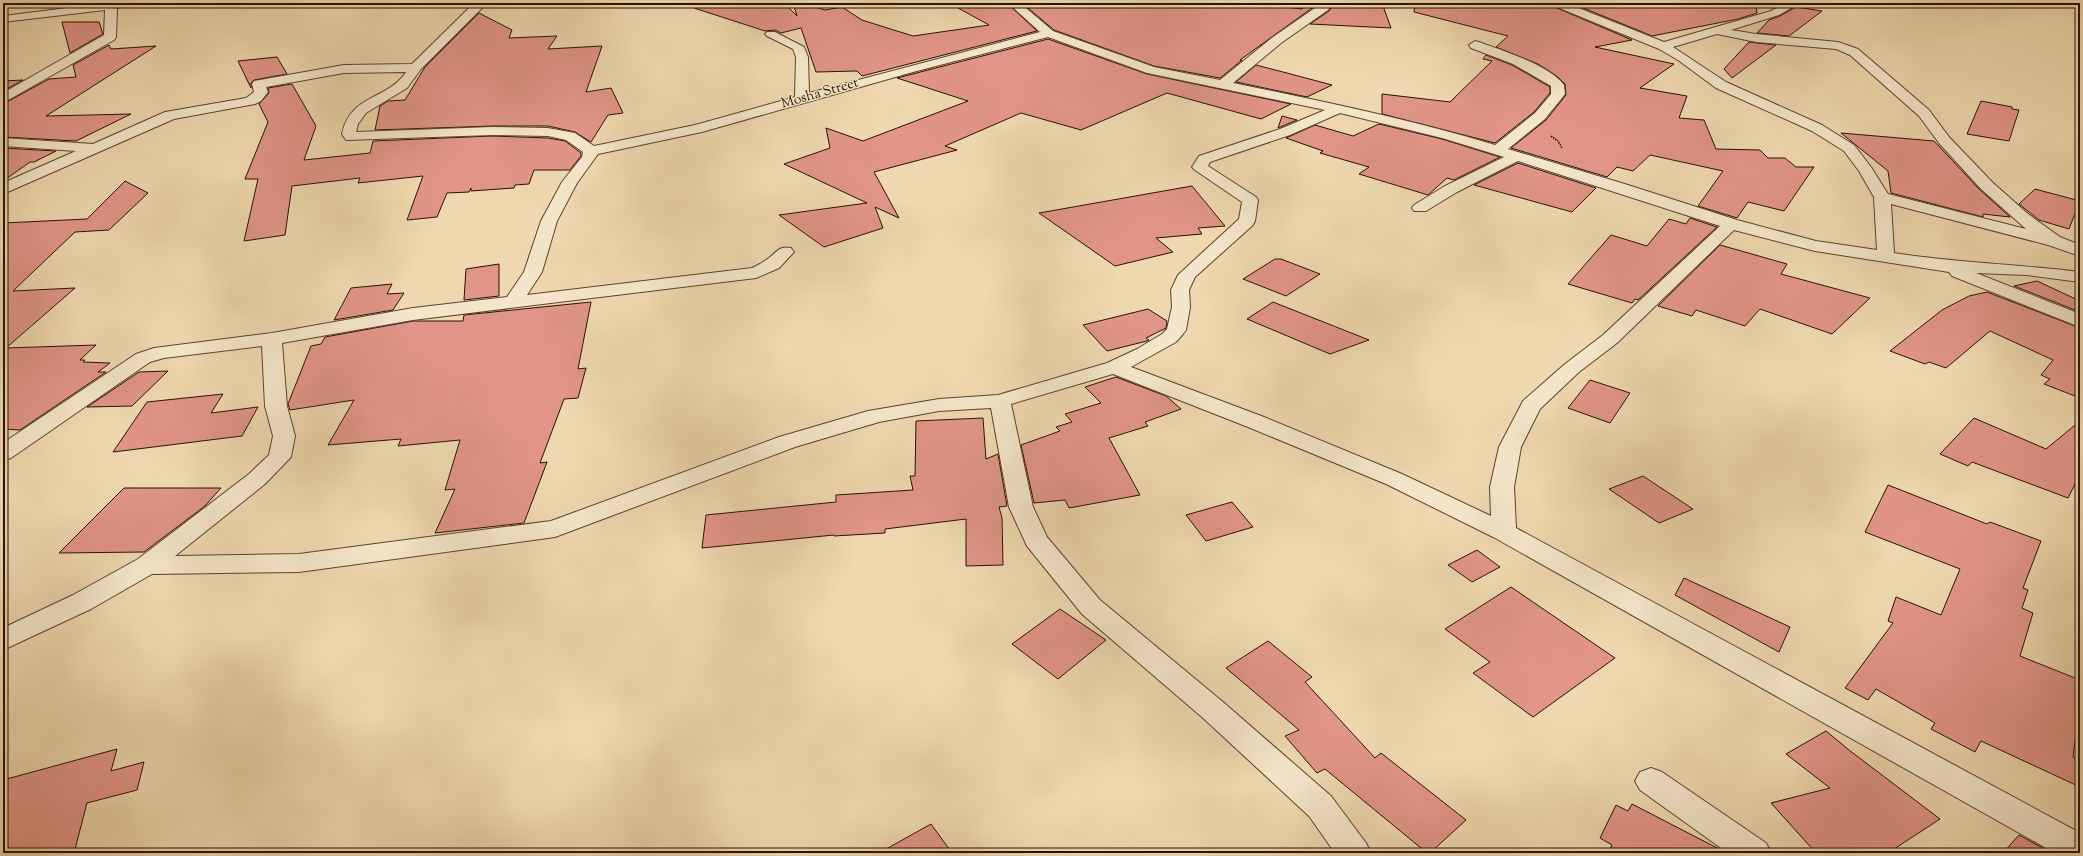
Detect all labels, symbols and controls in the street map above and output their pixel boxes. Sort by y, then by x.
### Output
street label: Mosha Street [779,73,861,115]

